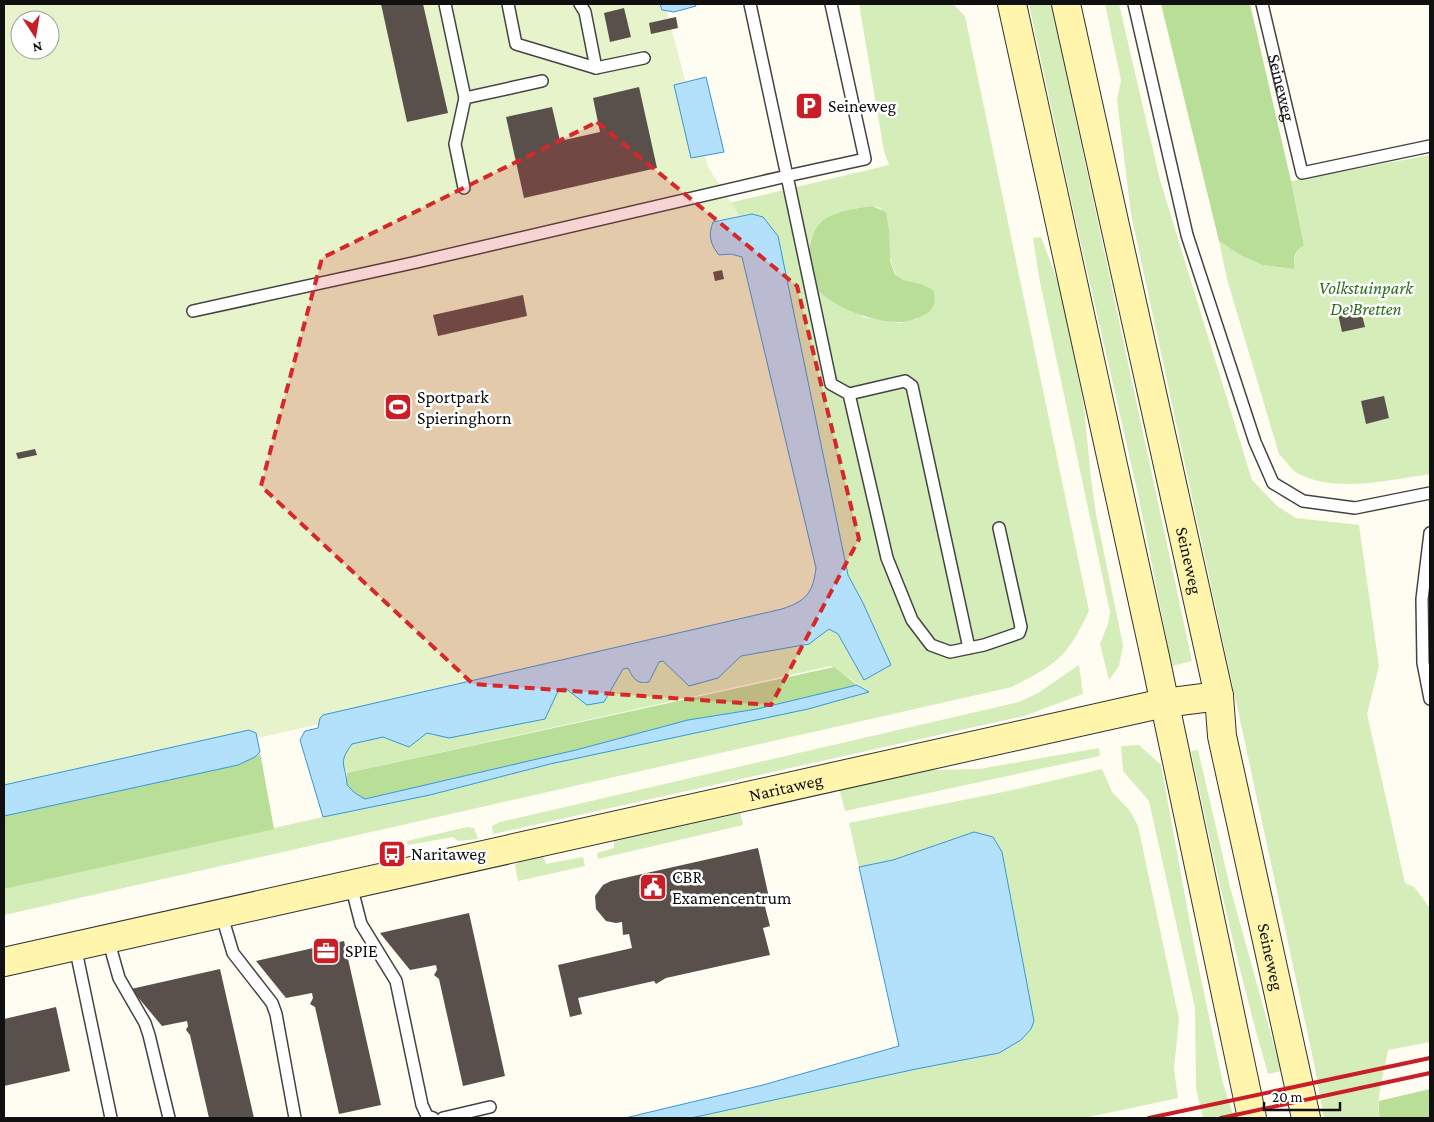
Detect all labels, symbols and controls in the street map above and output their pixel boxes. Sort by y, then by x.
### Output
north arrow [10,10,60,60]
text: N [31,39,44,57]
street label: Seineweg [1264,52,1299,124]
parking icon: Seineweg [794,91,824,121]
place label: Seineweg [828,96,897,116]
park label: Volkstuinpark De Bretten [1319,278,1414,319]
place label: Sportpark Spieringhorn [417,387,512,428]
sports icon: Sportpark Spieringhorn [383,392,413,422]
street label: Seineweg [1172,525,1206,596]
street label: Naritaweg [747,769,825,805]
bus stop icon: Naritaweg [377,839,407,869]
place label: Naritaweg [411,844,486,864]
place label: CBR Examencentrum [672,867,792,908]
public building icon: CBR Examencentrum [638,872,668,902]
street label: Seineweg [1253,921,1288,993]
office icon: SPIE [311,936,341,966]
place label: SPIE [345,941,378,961]
scale bar [1264,1080,1340,1112]
text: 20 m [1272,1089,1303,1105]

